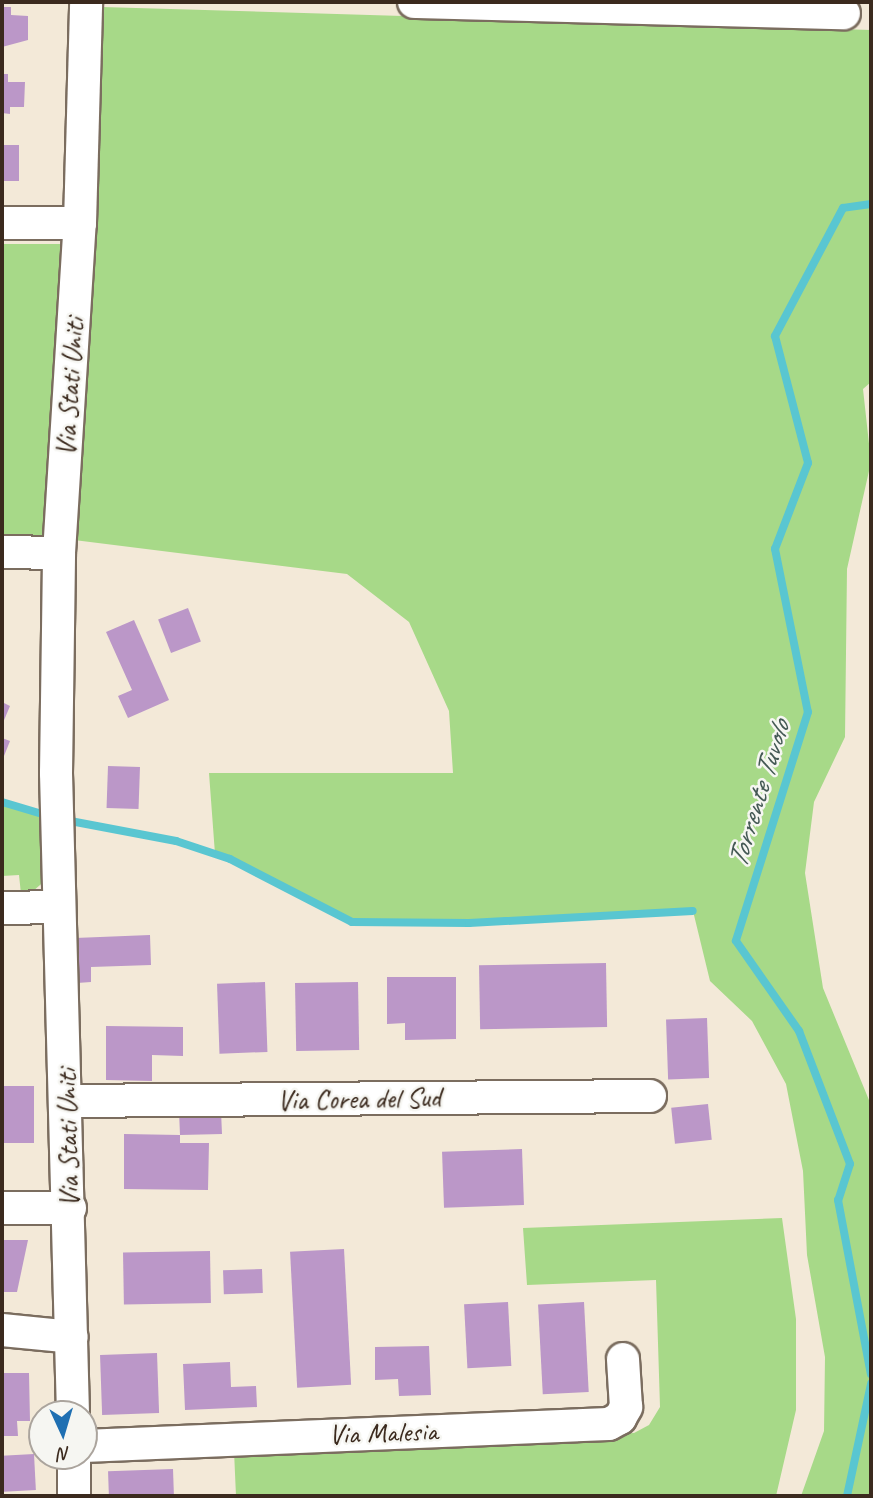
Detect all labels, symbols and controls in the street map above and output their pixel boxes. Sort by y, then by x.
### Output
street label: Via Stati Uniti [48,316,92,458]
water label: Torrente Tuvolo [719,716,797,872]
street label: Via Stati Uniti [50,1068,86,1208]
street label: Via Corea del Sud [277,1081,441,1117]
north arrow [28,1400,98,1470]
street label: Via Malesia [327,1414,439,1452]
text: N [58,1442,71,1466]

